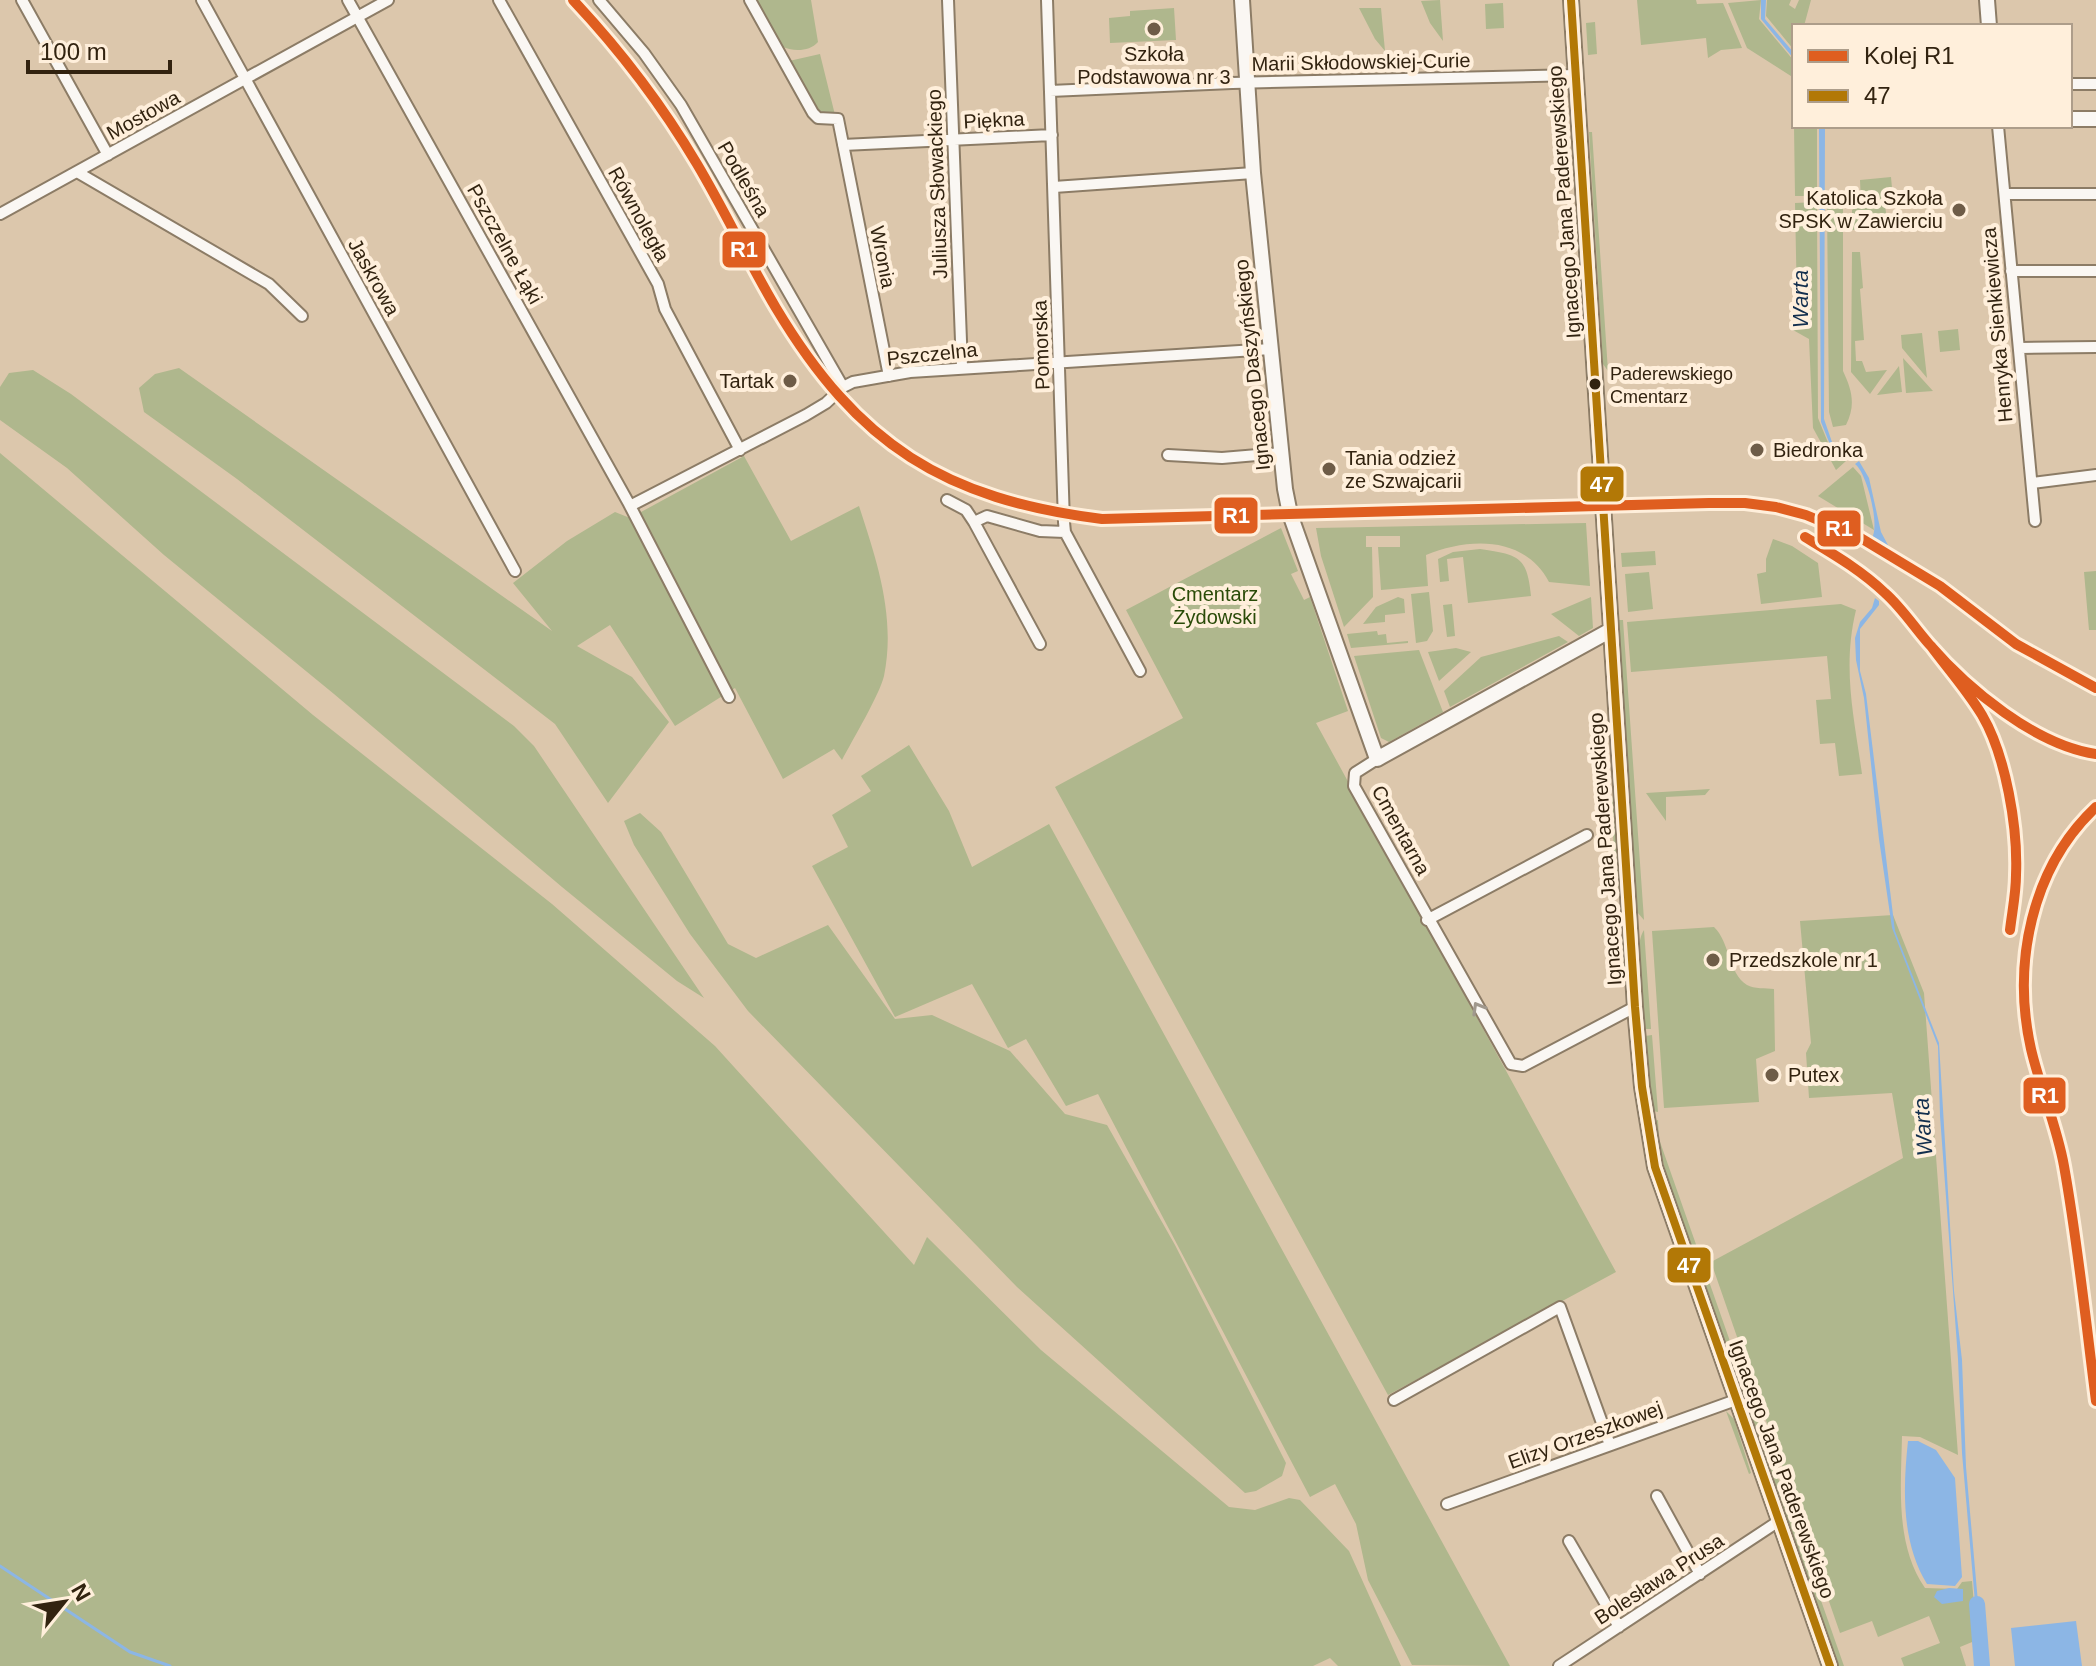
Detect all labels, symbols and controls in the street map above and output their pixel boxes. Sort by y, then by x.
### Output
marker: Szkoła Podstawowa nr 3 [1145,20,1163,38]
scale bar [28,24,170,74]
legend [1792,24,2072,128]
text: 100 m [40,38,107,65]
text: Kolej R1 [1864,42,1955,69]
place label: Szkoła Podstawowa nr 3 [1077,43,1231,88]
street label: Marii Skłodowskiej-Curie [1251,49,1471,75]
street label: Ignacego Jana Paderewskiego [1543,65,1585,339]
text: 47 [1864,82,1891,109]
street label: Mostowa [103,86,184,144]
street label: Juliusza Słowackiego [923,89,951,279]
street label: Piękna [963,107,1026,133]
street label: Podleśna [714,137,775,221]
street label: Równoległa [604,163,674,266]
street label: Pszczelne Łąki [463,180,547,308]
place label: Katolica Szkoła SPSK w Zawierciu [1779,187,1944,232]
marker: Katolica Szkoła SPSK w Zawierciu [1950,201,1968,219]
street label: Wronia [866,224,900,291]
street label: Henryka Sienkiewicza [1977,226,2016,423]
line badge: R1 [721,230,767,269]
street label: Jaskrowa [344,235,405,320]
text: R1 [730,237,758,262]
street label: Ignacego Daszyńskiego [1230,258,1274,472]
water label: Warta [1788,270,1813,328]
street label: Pomorska [1028,299,1054,390]
street label: Pszczelna [886,338,979,370]
place label: Paderewskiego Cmentarz [1610,364,1733,407]
place label: Tartak [720,370,775,392]
marker: Tartak [781,372,799,390]
marker: Paderewskiego Cmentarz [1587,376,1603,392]
place label: Biedronka [1773,439,1864,461]
marker: Biedronka [1748,441,1766,459]
place label: Tania odzież ze Szwajcarii [1345,447,1462,492]
marker: Tania odzież ze Szwajcarii [1320,460,1338,478]
line badge: 47 [1579,465,1625,503]
text: 47 [1590,472,1614,497]
line badge: R1 [1213,496,1259,535]
text: R1 [1222,503,1250,528]
line badge: R1 [1816,509,1862,548]
text: R1 [1825,516,1853,541]
park label: Cmentarz Żydowski [1172,583,1258,628]
street label: Ignacego Jana Paderewskiego [1584,712,1626,986]
street label: Cmentarna [1367,781,1435,879]
place label: Przedszkole nr 1 [1729,949,1878,971]
marker: Przedszkole nr 1 [1704,951,1722,969]
one-way arrow [1472,1003,1488,1017]
place label: Putex [1788,1064,1839,1086]
marker: Putex [1763,1066,1781,1084]
line badge: R1 [2022,1076,2067,1115]
text: R1 [2031,1083,2059,1108]
water label: Warta [1908,1097,1938,1157]
line badge: 47 [1666,1246,1712,1284]
text: 47 [1677,1253,1701,1278]
street label: Ignacego Jana Paderewskiego [1725,1337,1839,1601]
street label: Elizy Orzeszkowej [1505,1397,1665,1473]
street label: Bolesława Prusa [1591,1529,1728,1629]
north arrow [24,1562,104,1642]
text: N [66,1579,96,1605]

